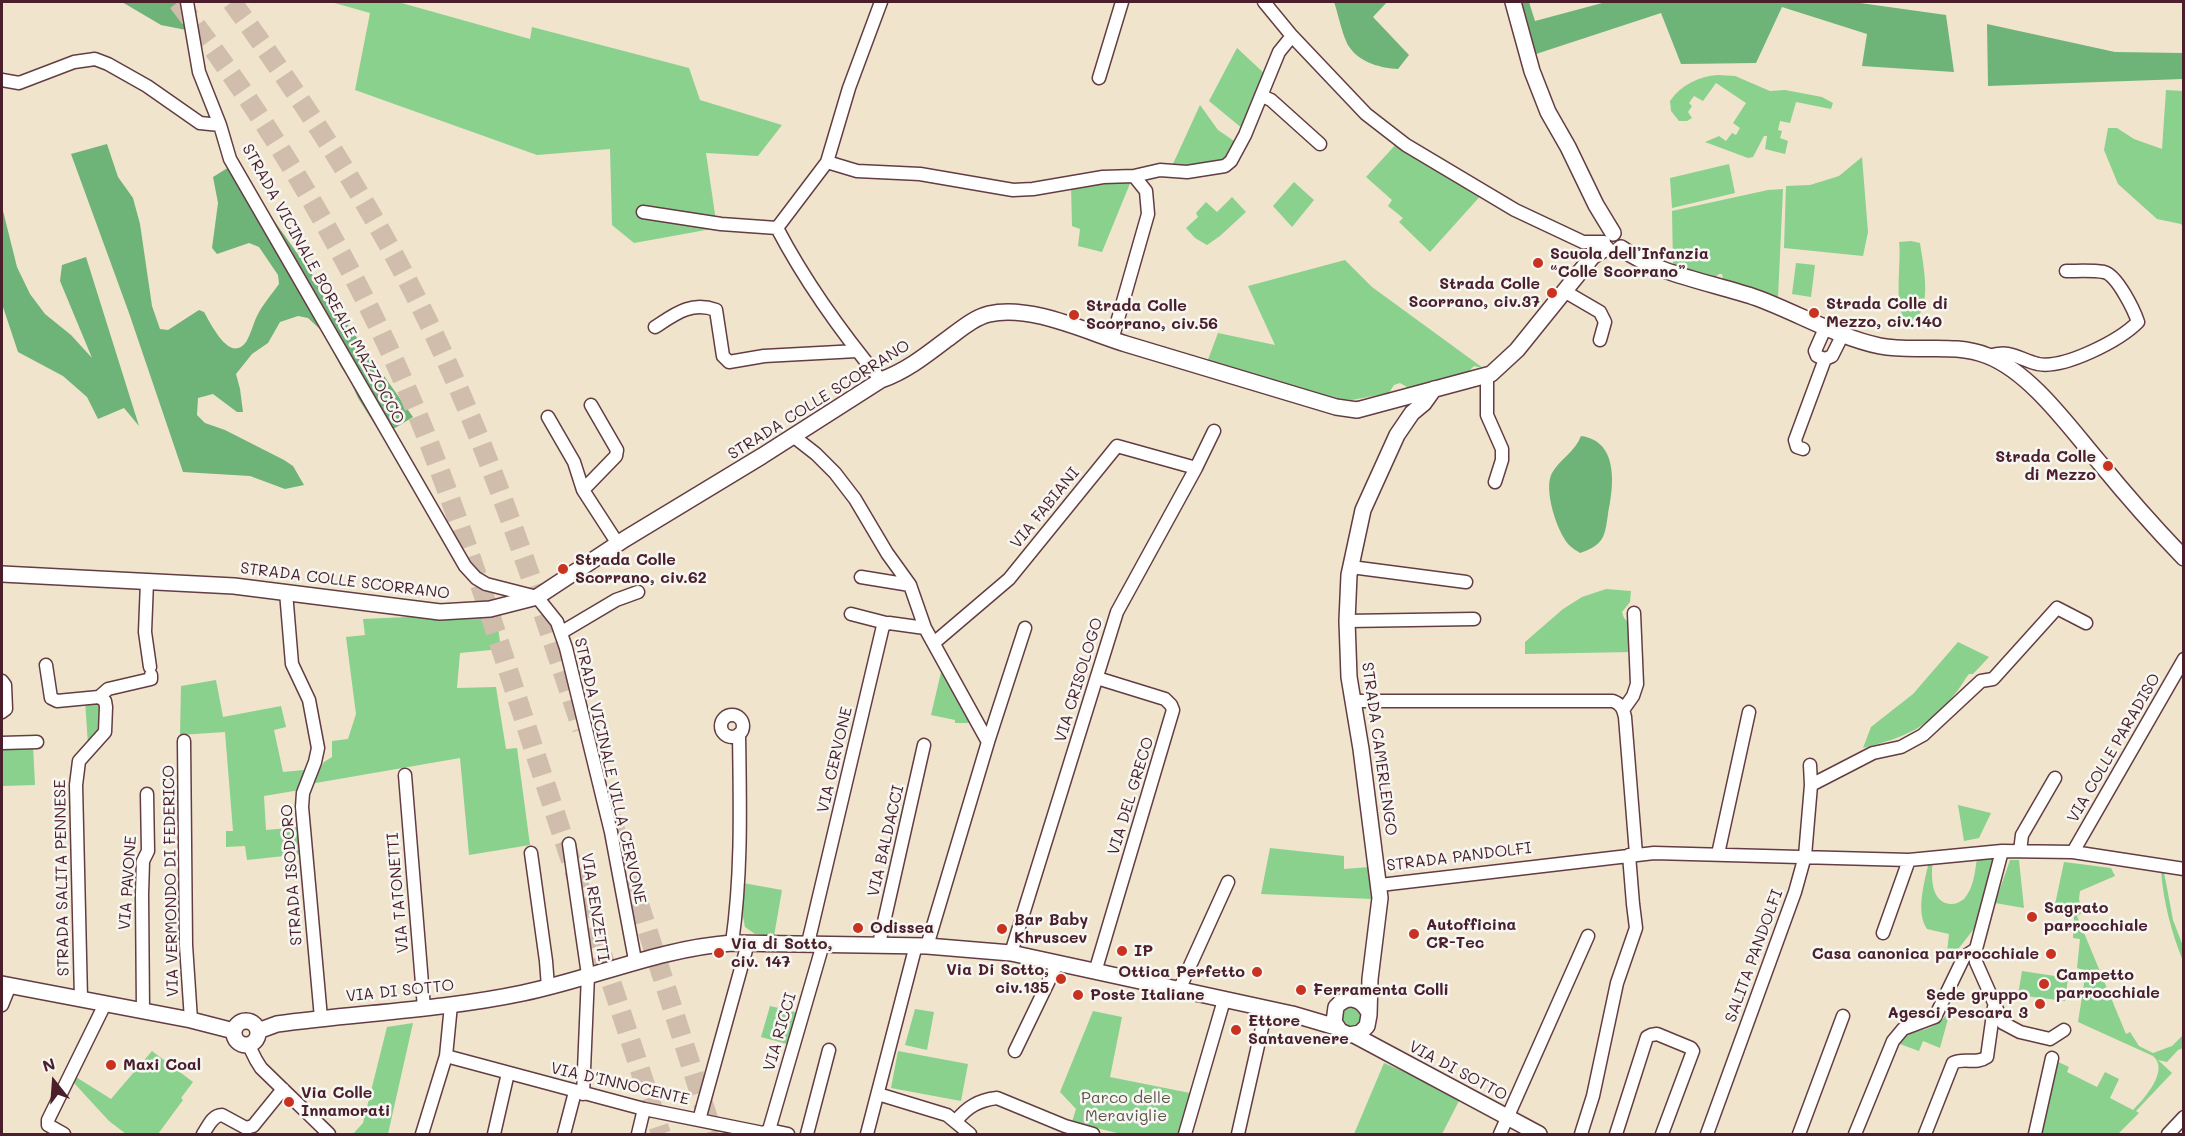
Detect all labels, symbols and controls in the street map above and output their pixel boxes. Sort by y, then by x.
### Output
street label: STRADA VICINALE BOREALE MAZZOCCO [238,141,408,427]
place label: Scuola dell’Infanzia “Colle Scorrano” [1550,244,1709,282]
marker: Scuola dell’Infanzia “Colle Scorrano” [1531,256,1545,270]
place label: Strada Colle Scorrano, civ.37 [1409,274,1540,312]
marker: Strada Colle Scorrano, civ.37 [1545,286,1559,300]
place label: Strada Colle di Mezzo, civ.140 [1826,294,1948,332]
place label: Strada Colle Scorrano, civ.56 [1086,296,1218,334]
marker: Strada Colle di Mezzo, civ.140 [1807,306,1821,320]
marker: Strada Colle Scorrano, civ.56 [1067,308,1081,322]
street label: STRADA COLLE SCORRANO [725,336,913,464]
place label: Strada Colle di Mezzo [1995,447,2096,485]
marker: Strada Colle di Mezzo [2101,459,2115,473]
street label: VIA FABIANI [1007,464,1083,552]
place label: Strada Colle Scorrano, civ.62 [575,550,707,588]
street label: STRADA COLLE SCORRANO [239,559,451,603]
marker: Strada Colle Scorrano, civ.62 [556,562,570,576]
street label: VIA CRISOLOGO [1051,615,1107,745]
street label: STRADA VICINALE VILLA CERVONE [570,636,650,906]
street label: STRADA CAMERLENGO [1357,661,1401,837]
street label: VIA COLLE PARADISO [2063,670,2165,826]
street label: VIA CERVONE [813,705,857,815]
street label: VIA DEL GRECO [1104,735,1158,857]
street label: VIA VERMONDO DI FEDERICO [159,765,183,997]
street label: STRADA SALITA PENNESE [51,779,73,977]
street label: VIA BALDACCI [864,783,908,899]
street label: STRADA ISODORO [277,804,307,946]
street label: VIA TATONETTI [383,832,413,954]
street label: VIA PAVONE [115,835,141,931]
street label: STRADA PANDOLFI [1385,839,1533,875]
street label: VIA RENZETTI [577,851,613,963]
street label: SALITA PANDOLFI [1721,887,1787,1025]
place label: Sagrato parrocchiale [2044,898,2148,936]
place label: Bar Baby Khruscev [1014,910,1088,948]
marker: Sagrato parrocchiale [2025,910,2039,924]
place label: Autofficina CR-Tec [1426,915,1516,953]
place label: Odissea [870,918,934,938]
marker: Odissea [851,921,865,935]
marker: Bar Baby Khruscev [995,922,1009,936]
marker: Autofficina CR-Tec [1407,927,1421,941]
place label: Via di Sotto, civ. 147 [731,934,832,972]
place label: IP [1134,941,1153,961]
marker: IP [1115,944,1129,958]
place label: Casa canonica parrocchiale [1812,944,2039,964]
marker: Via di Sotto, civ. 147 [712,946,726,960]
marker: Casa canonica parrocchiale [2044,947,2058,961]
place label: Via Di Sotto, civ.135 [946,960,1049,998]
place label: Ottica Perfetto [1118,962,1245,982]
marker: Ottica Perfetto [1250,965,1264,979]
place label: Campetto parrocchiale [2056,965,2160,1003]
marker: Via Di Sotto, civ.135 [1054,972,1068,986]
street label: VIA DI SOTTO [345,976,455,1006]
marker: Campetto parrocchiale [2037,977,2051,991]
place label: Ferramenta Colli [1313,980,1449,1000]
marker: Ferramenta Colli [1294,983,1308,997]
place label: Poste Italiane [1090,985,1204,1005]
place label: Sede gruppo Agesci Pescara 3 [1888,985,2028,1023]
marker: Poste Italiane [1071,988,1085,1002]
street label: VIA RICCI [760,991,800,1073]
marker: Sede gruppo Agesci Pescara 3 [2033,997,2047,1011]
place label: Ettore Santavenere [1248,1011,1349,1049]
marker: Ettore Santavenere [1229,1023,1243,1037]
street label: VIA DI SOTTO [1405,1037,1511,1105]
north arrow [24,1052,84,1112]
text: N [40,1052,57,1076]
place label: Maxi Coal [123,1055,201,1075]
marker: Maxi Coal [104,1058,118,1072]
street label: VIA D'INNOCENTE [549,1059,691,1109]
place label: Via Colle Innamorati [301,1083,390,1121]
park label: Parco delle Meraviglie [1081,1088,1171,1126]
marker: Via Colle Innamorati [282,1095,296,1109]

